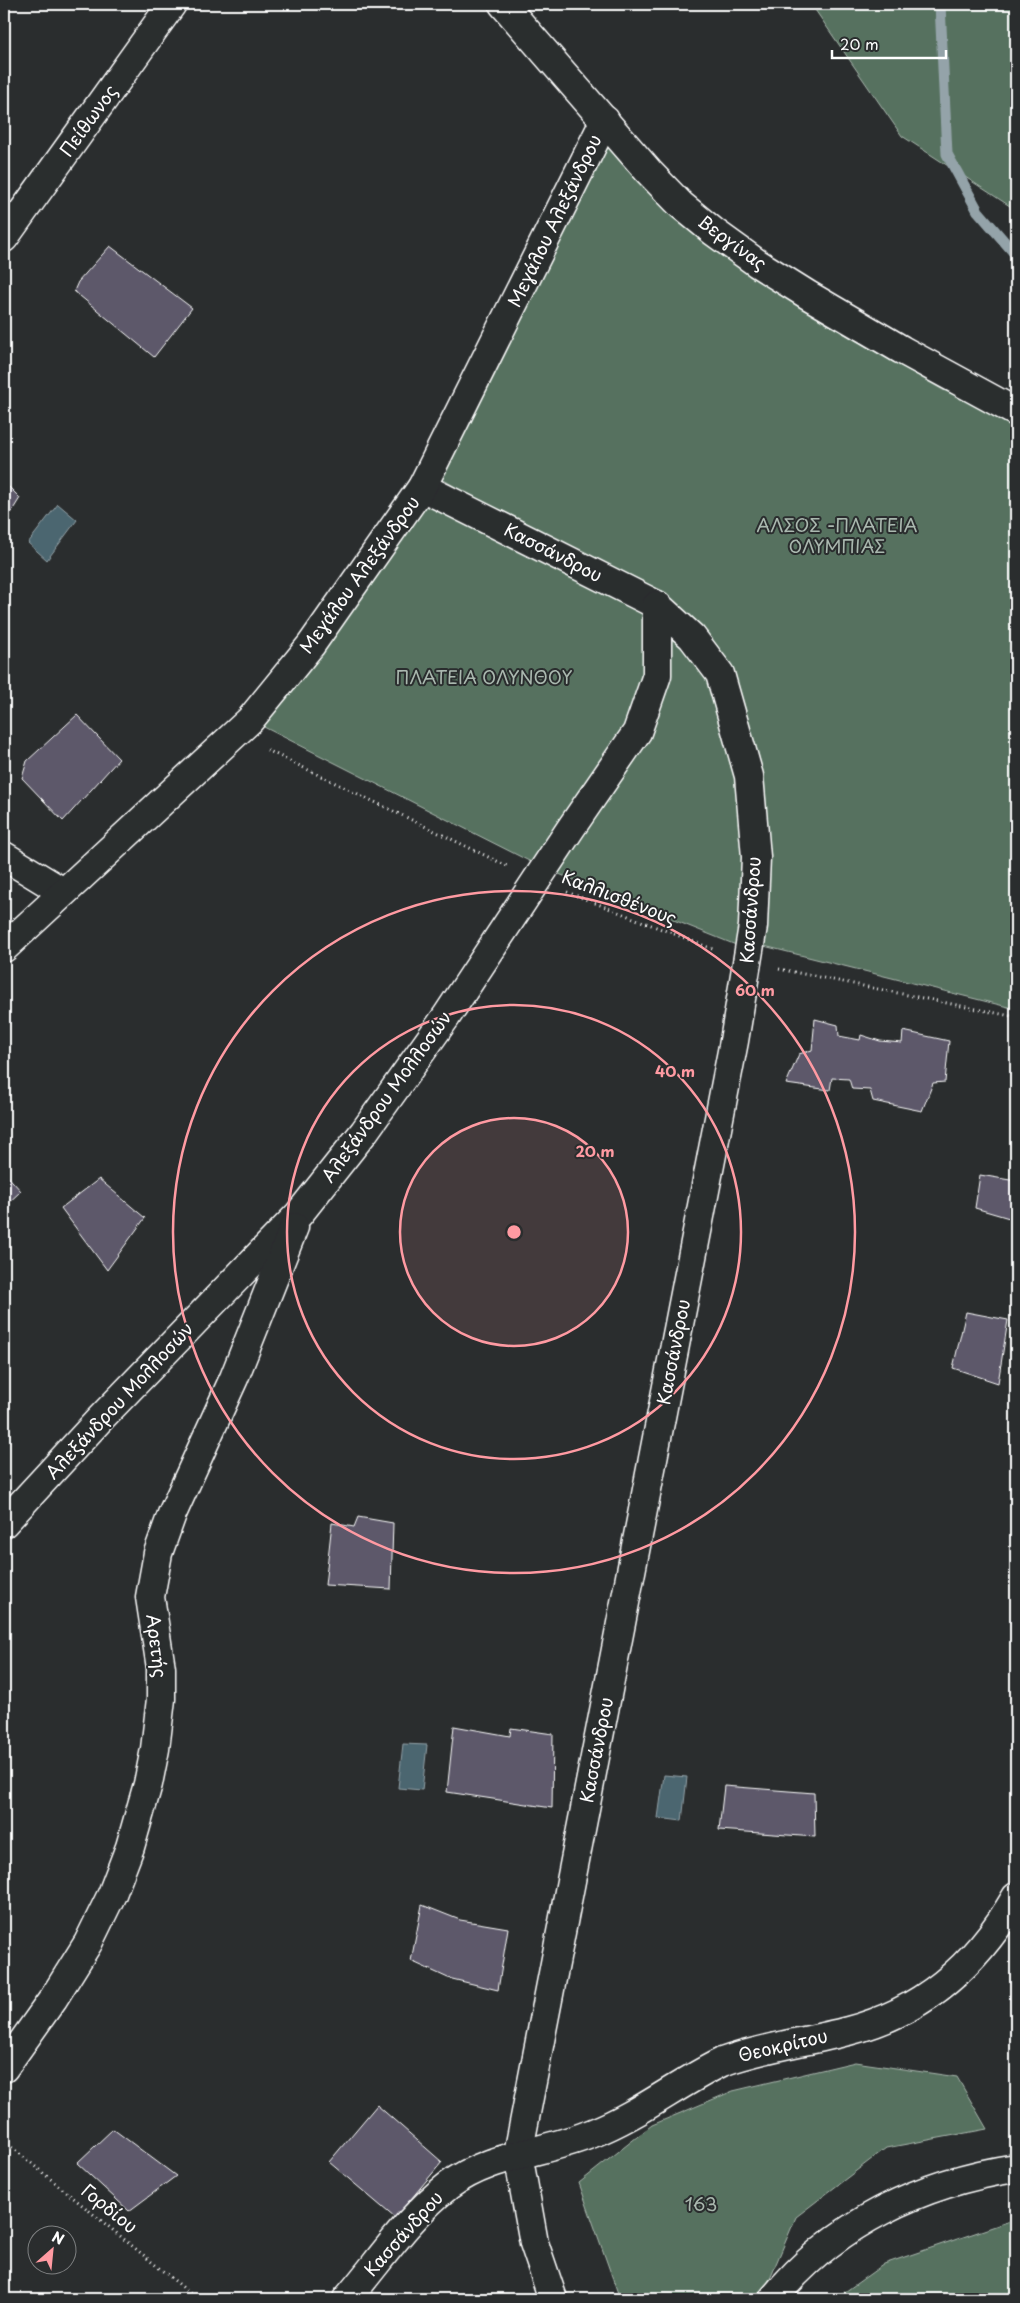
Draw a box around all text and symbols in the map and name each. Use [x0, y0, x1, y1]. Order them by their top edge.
scale bar [832, 28, 946, 60]
text: 20 m [840, 32, 879, 55]
street label: Πείθωνος [52, 79, 123, 162]
street label: Μεγάλου Αλεξάνδρου [500, 129, 607, 311]
street label: Βεργίνας [693, 208, 773, 276]
street label: Μεγάλου Αλεξάνδρου [292, 490, 425, 659]
park label: ΑΛΣΟΣ -ΠΛΑΤΕΙΑ ΟΛΥΜΠΙΑΣ [756, 511, 918, 559]
street label: Κασσάνδρου [500, 515, 607, 588]
park label: ΠΛΑΤΕΙΑ ΟΛΥΝΘΟΥ [396, 663, 573, 690]
street label: Κασσάνδρου [732, 856, 767, 964]
street label: Καλλισθένους [558, 862, 681, 931]
text: 60 m [735, 978, 775, 1001]
street label: Αλεξάνδρου Μολλοσών [314, 1005, 457, 1188]
text: 40 m [655, 1059, 695, 1082]
text: 20 m [576, 1139, 614, 1162]
centre of rings [505, 1223, 523, 1241]
street label: Κασσάνδρου [649, 1297, 696, 1407]
street label: Αλεξάνδρου Μολλοσών [39, 1315, 199, 1485]
street label: Αρετής [140, 1612, 175, 1679]
street label: Κασσάνδρου [572, 1695, 619, 1805]
street label: Θεοκρίτου [735, 2021, 830, 2068]
street label: Γορδίου [76, 2177, 144, 2239]
street label: Κασσάνδρου [357, 2184, 449, 2282]
park label: 163 [685, 2190, 717, 2217]
north arrow [28, 2226, 78, 2276]
text: N [48, 2226, 68, 2250]

